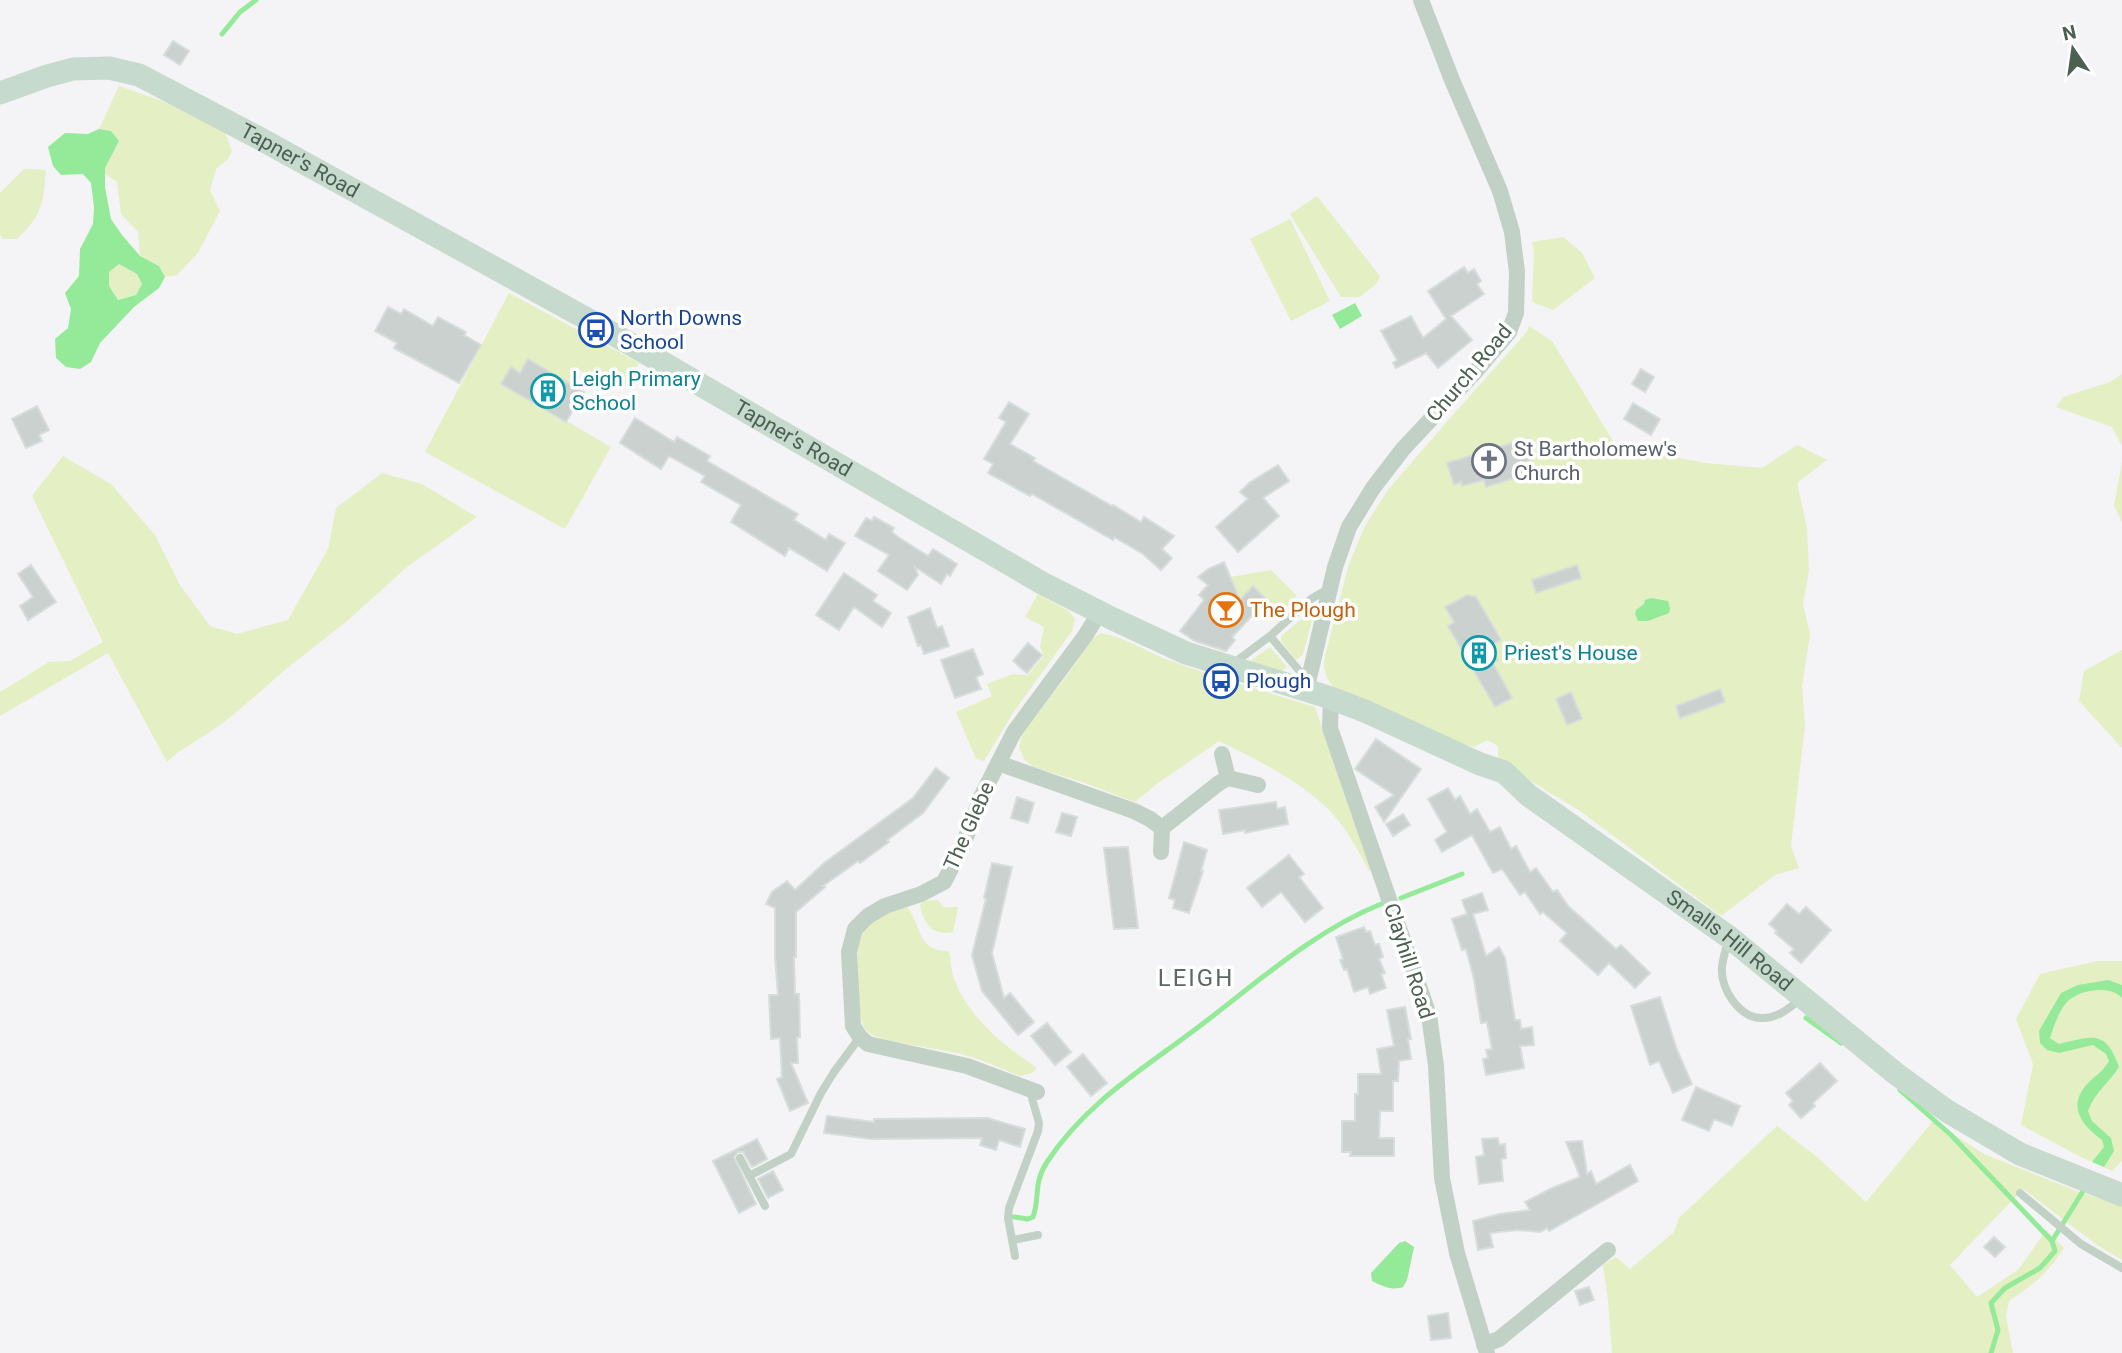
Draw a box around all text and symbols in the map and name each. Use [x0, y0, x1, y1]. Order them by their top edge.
north arrow [2038, 14, 2108, 84]
text: N [2060, 20, 2078, 46]
street label: Tapner's Road [236, 119, 363, 203]
place label: North Downs School [620, 306, 742, 354]
bus stop icon: North Downs School [577, 311, 615, 349]
street label: Church Road [1421, 319, 1517, 427]
place label: Leigh Primary School [572, 367, 701, 415]
building icon: Leigh Primary School [529, 372, 567, 410]
street label: Tapner's Road [730, 395, 856, 482]
place label: St Bartholomew's Church [1514, 437, 1677, 485]
church icon: St Bartholomew's Church [1470, 442, 1508, 480]
bar icon: The Plough [1207, 591, 1245, 629]
place label: The Plough [1250, 598, 1356, 622]
building icon: Priest's House [1460, 634, 1498, 672]
place label: Priest's House [1504, 641, 1638, 665]
bus stop icon: Plough [1202, 662, 1240, 700]
place label: Plough [1246, 669, 1311, 693]
street label: The Glebe [939, 778, 999, 874]
street label: Smalls Hill Road [1662, 885, 1797, 996]
street label: Clayhill Road [1379, 900, 1439, 1022]
district label: LEIGH [1158, 964, 1234, 992]

